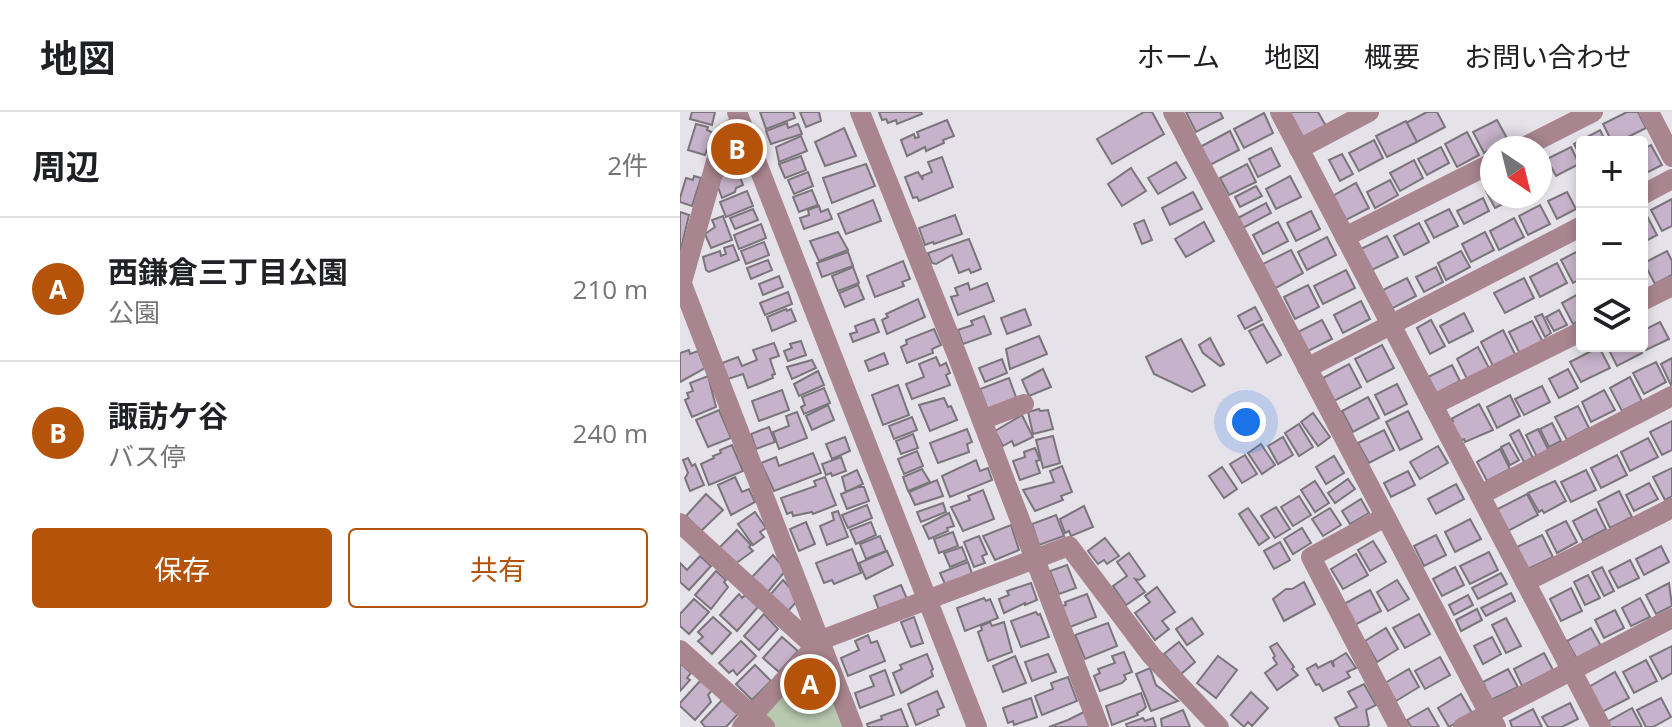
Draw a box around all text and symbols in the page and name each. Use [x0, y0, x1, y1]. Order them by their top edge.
text: 地図 [40, 31, 116, 83]
text: ホーム [1137, 37, 1220, 75]
text: 地図 [1264, 37, 1320, 75]
text: 概要 [1364, 37, 1420, 75]
text: お問い合わせ [1464, 37, 1632, 75]
pin: B [711, 119, 763, 179]
north arrow [1480, 136, 1552, 208]
map controls [1576, 136, 1648, 352]
button: + [1576, 136, 1648, 208]
text: 周辺 [32, 143, 100, 189]
text: 2件 [607, 147, 648, 183]
button: − [1576, 208, 1648, 280]
text: 西鎌倉三丁目公園 [108, 251, 348, 292]
text: A [49, 271, 67, 307]
text: 210 m [573, 271, 648, 307]
button: layers [1576, 280, 1648, 352]
text: 公園 [108, 294, 160, 330]
text: 諏訪ケ谷 [108, 395, 228, 436]
your location [1226, 402, 1266, 442]
text: B [49, 415, 67, 451]
text: 240 m [573, 415, 648, 451]
text: バス停 [108, 438, 186, 474]
button: 保存 [32, 528, 332, 608]
button: 共有 [348, 528, 648, 608]
pin: A [784, 654, 836, 714]

